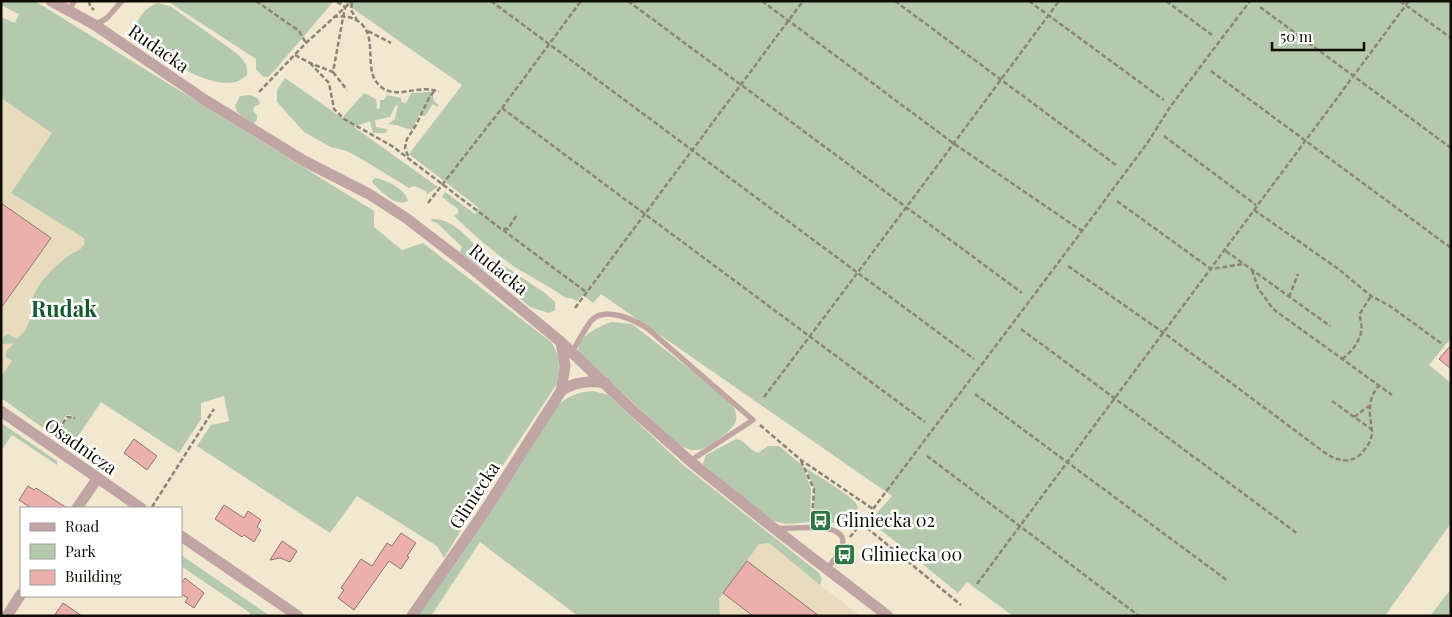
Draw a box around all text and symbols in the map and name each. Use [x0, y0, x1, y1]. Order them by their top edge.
street label: Rudacka [124, 18, 194, 78]
scale bar [1272, 20, 1364, 52]
text: 50 m [1280, 26, 1313, 46]
street label: Rudacka [465, 238, 533, 300]
district label: Rudak [31, 293, 97, 323]
street label: Osadnicza [40, 412, 122, 480]
street label: Gliniecka [443, 457, 505, 533]
legend [20, 507, 182, 597]
bus stop icon: Gliniecka 02 [808, 508, 832, 532]
place label: Gliniecka 02 [836, 508, 935, 532]
text: Road [65, 516, 99, 536]
text: Park [65, 541, 97, 561]
bus stop icon: Gliniecka 00 [833, 542, 857, 566]
place label: Gliniecka 00 [861, 542, 962, 566]
text: Building [65, 566, 122, 586]

